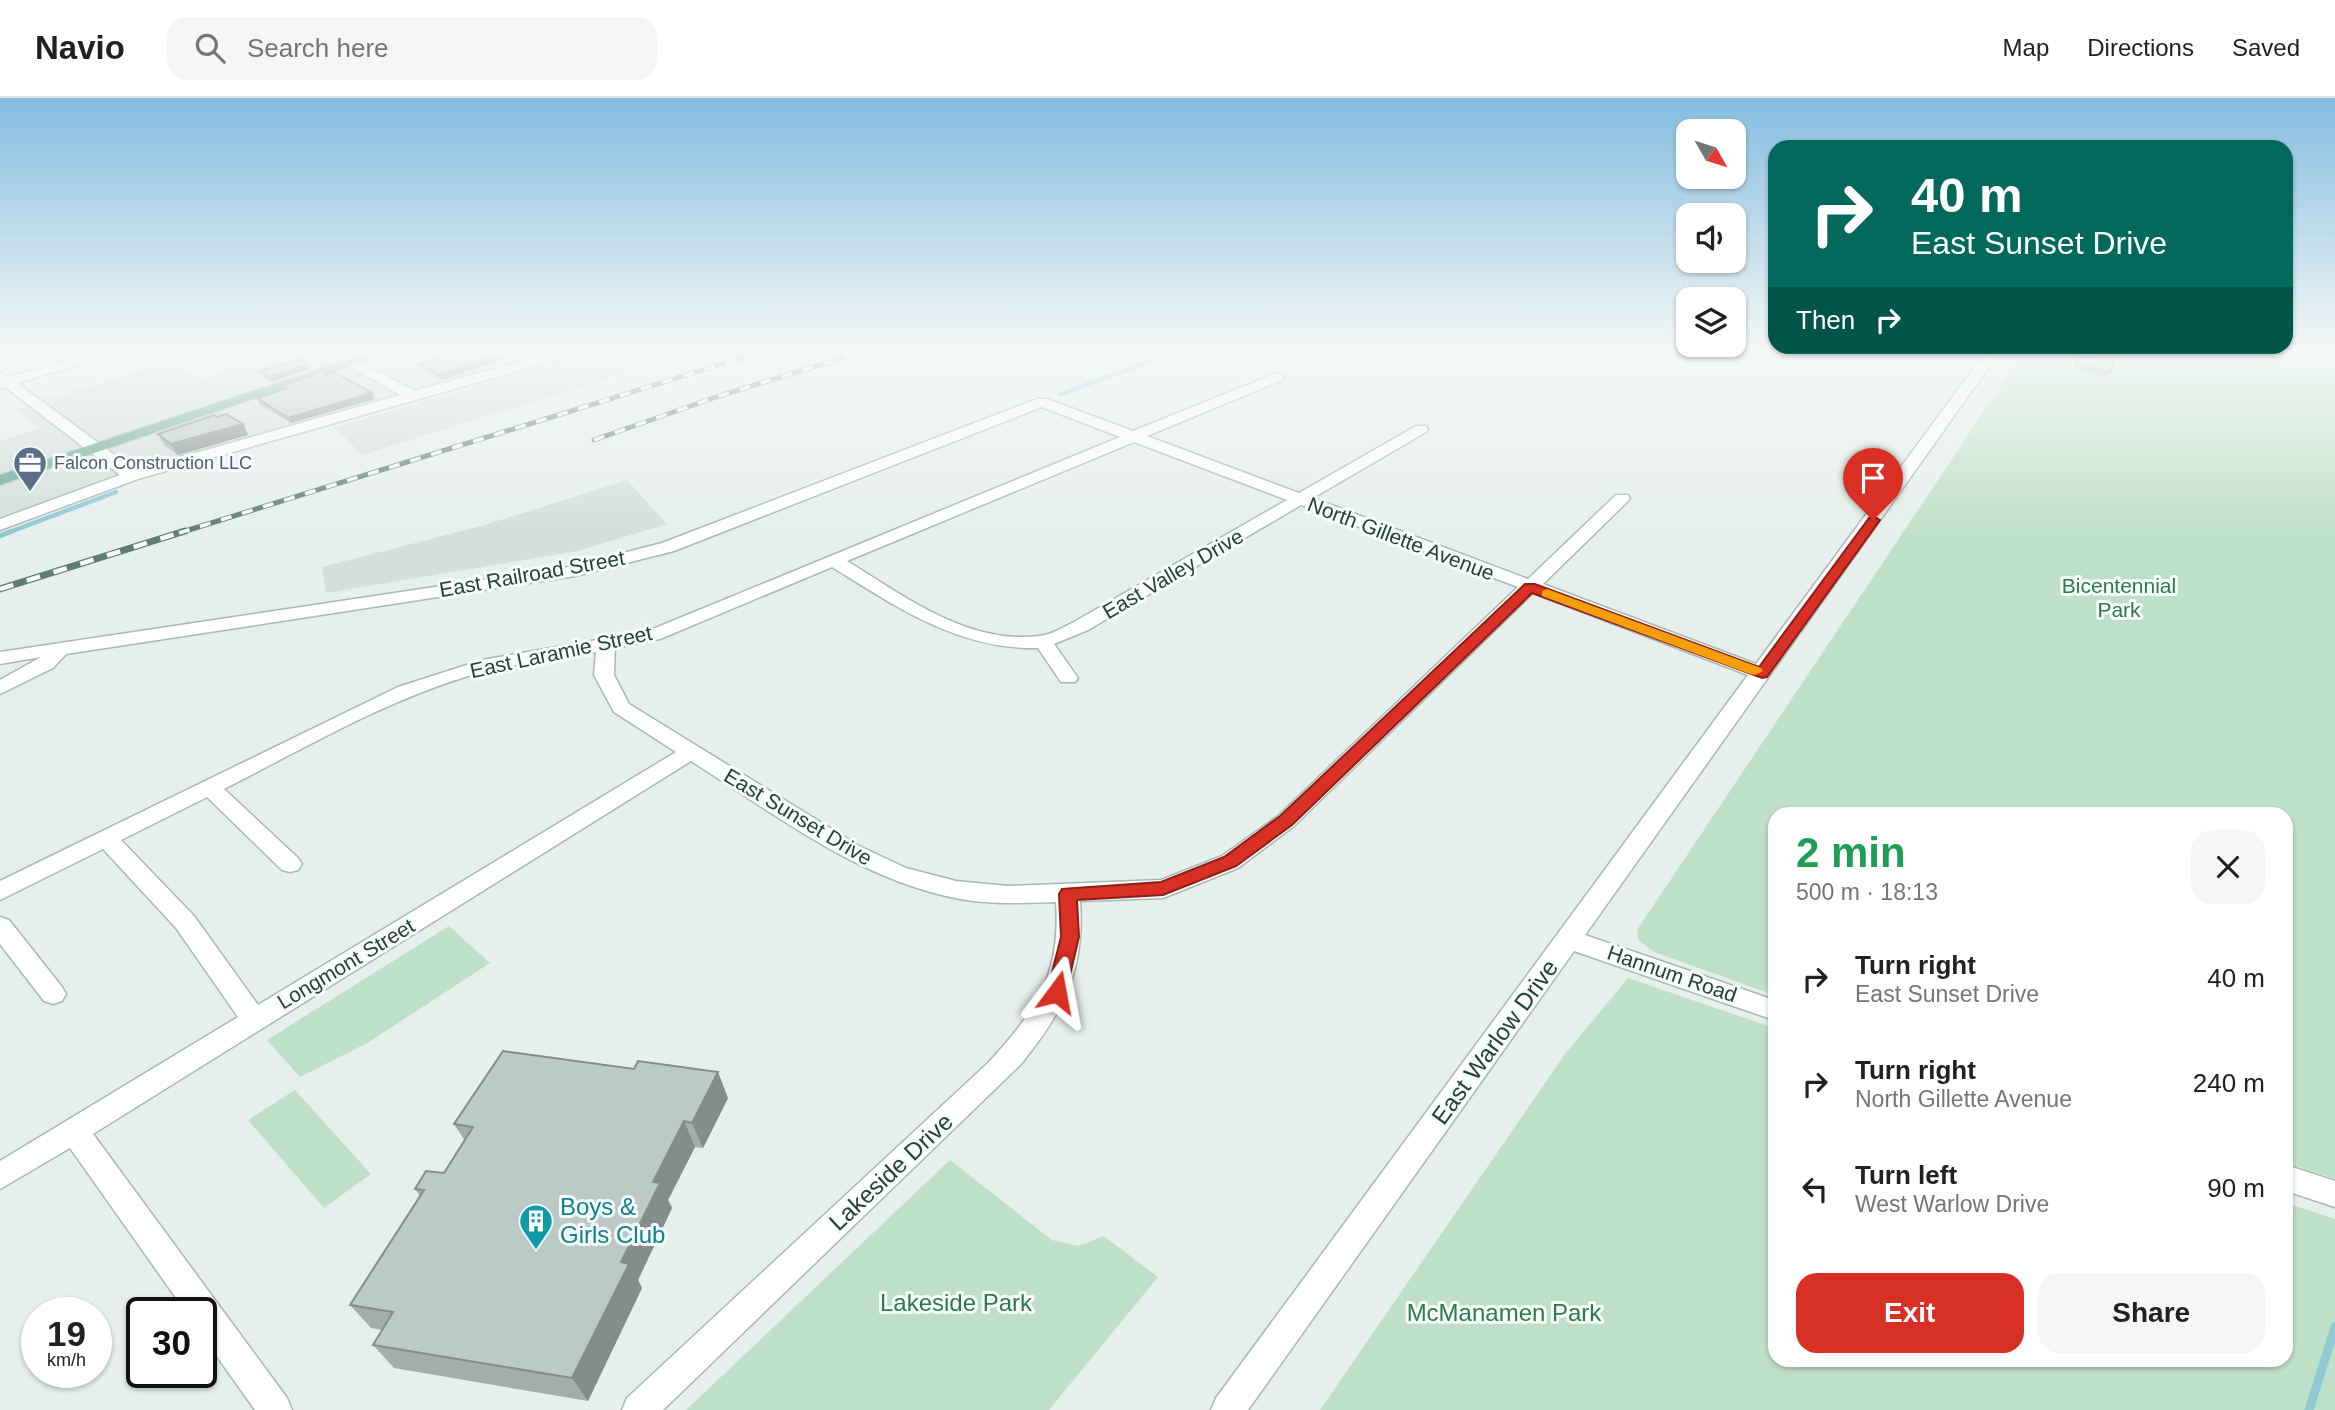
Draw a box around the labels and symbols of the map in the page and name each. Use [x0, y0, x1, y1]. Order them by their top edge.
north arrow [1676, 119, 1746, 189]
office icon: Falcon Construction LLC [11, 444, 49, 493]
pin [1843, 448, 1903, 520]
place label: Falcon Construction LLC [54, 453, 252, 473]
street label: North Gillette Avenue [1305, 492, 1498, 585]
street label: East Valley Drive [1098, 524, 1247, 623]
street label: East Railroad Street [437, 546, 627, 601]
park label: Bicentennial Park [2062, 574, 2176, 621]
street label: East Laramie Street [468, 621, 654, 682]
street label: East Sunset Drive [720, 763, 876, 870]
street label: Longmont Street [273, 914, 418, 1013]
street label: Hannum Road [1604, 941, 1740, 1006]
street label: East Warlow Drive [1426, 954, 1563, 1129]
position arrow [1020, 955, 1094, 1029]
street label: Lakeside Drive [823, 1108, 958, 1236]
place label: Boys & Girls Club [560, 1193, 665, 1248]
building icon: Boys & Girls Club [517, 1202, 555, 1251]
park label: Lakeside Park [880, 1289, 1033, 1316]
speed limit sign: 30 [126, 1297, 217, 1388]
park label: McManamen Park [1407, 1299, 1602, 1326]

